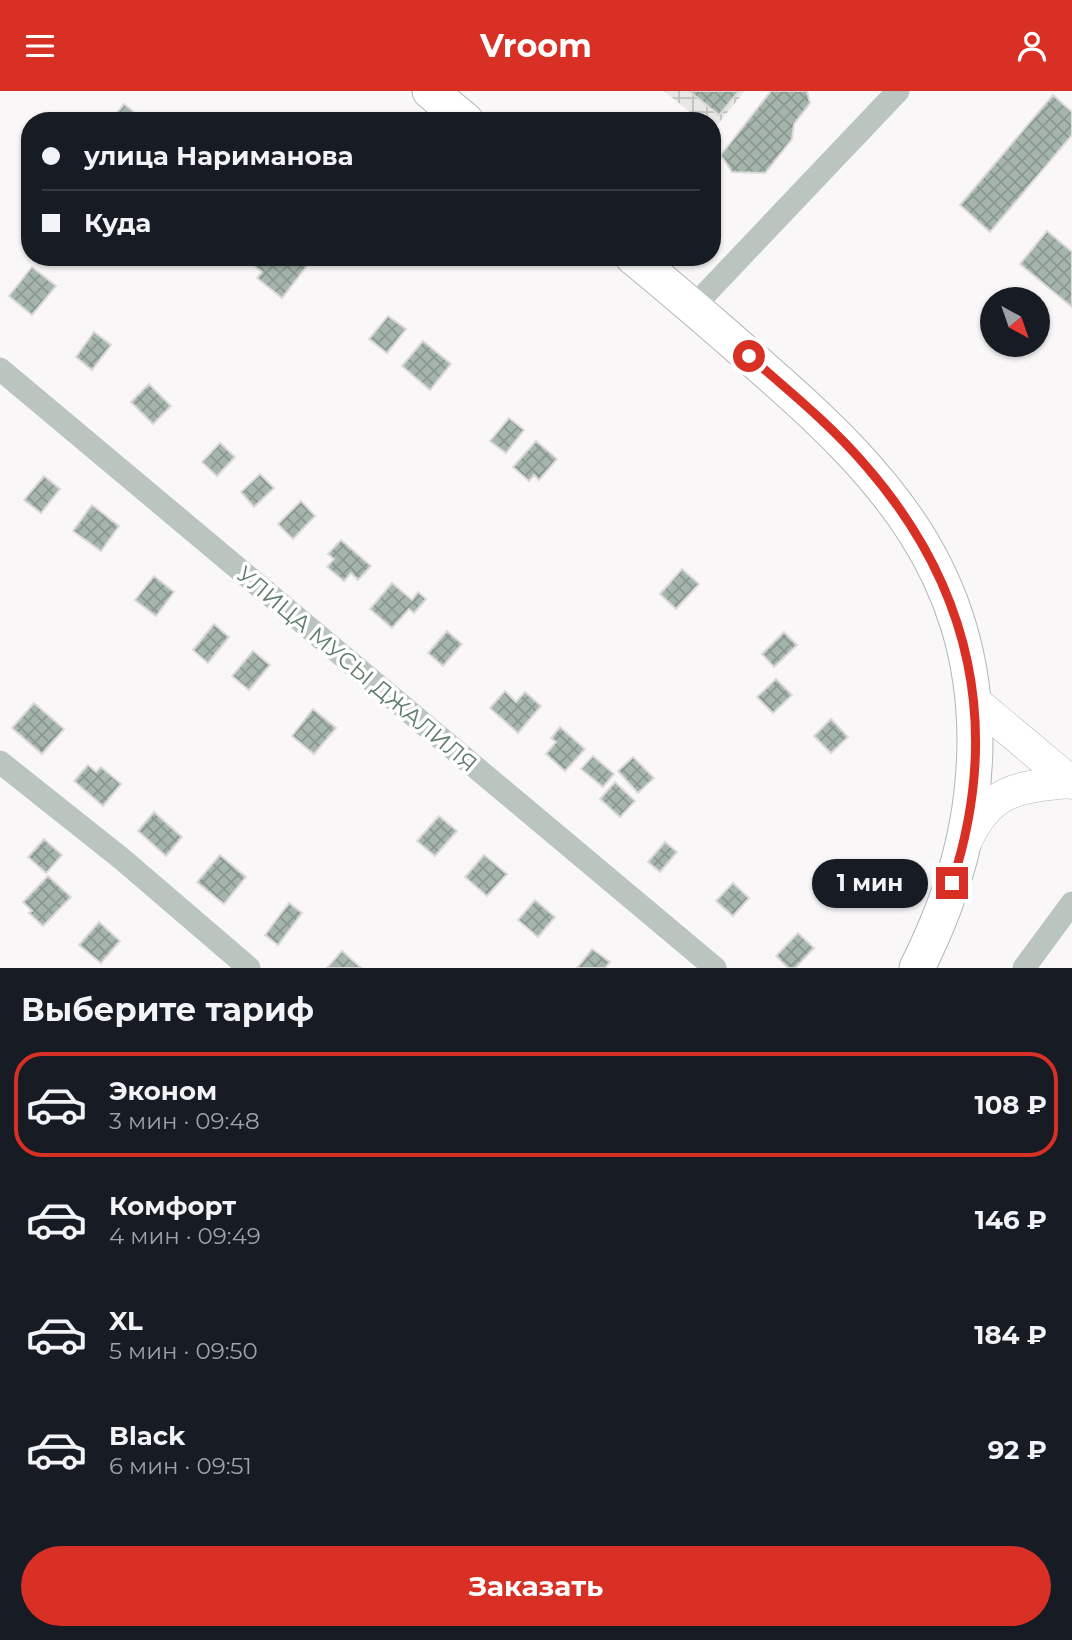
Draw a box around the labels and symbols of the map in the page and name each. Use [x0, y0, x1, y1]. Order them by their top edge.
north arrow [980, 287, 1050, 357]
route start [733, 340, 765, 372]
street label: УЛИЦА МУСЫ ДЖАЛИЛЯ [231, 560, 483, 778]
callout: 1 мин [812, 859, 928, 907]
route end [936, 867, 968, 899]

